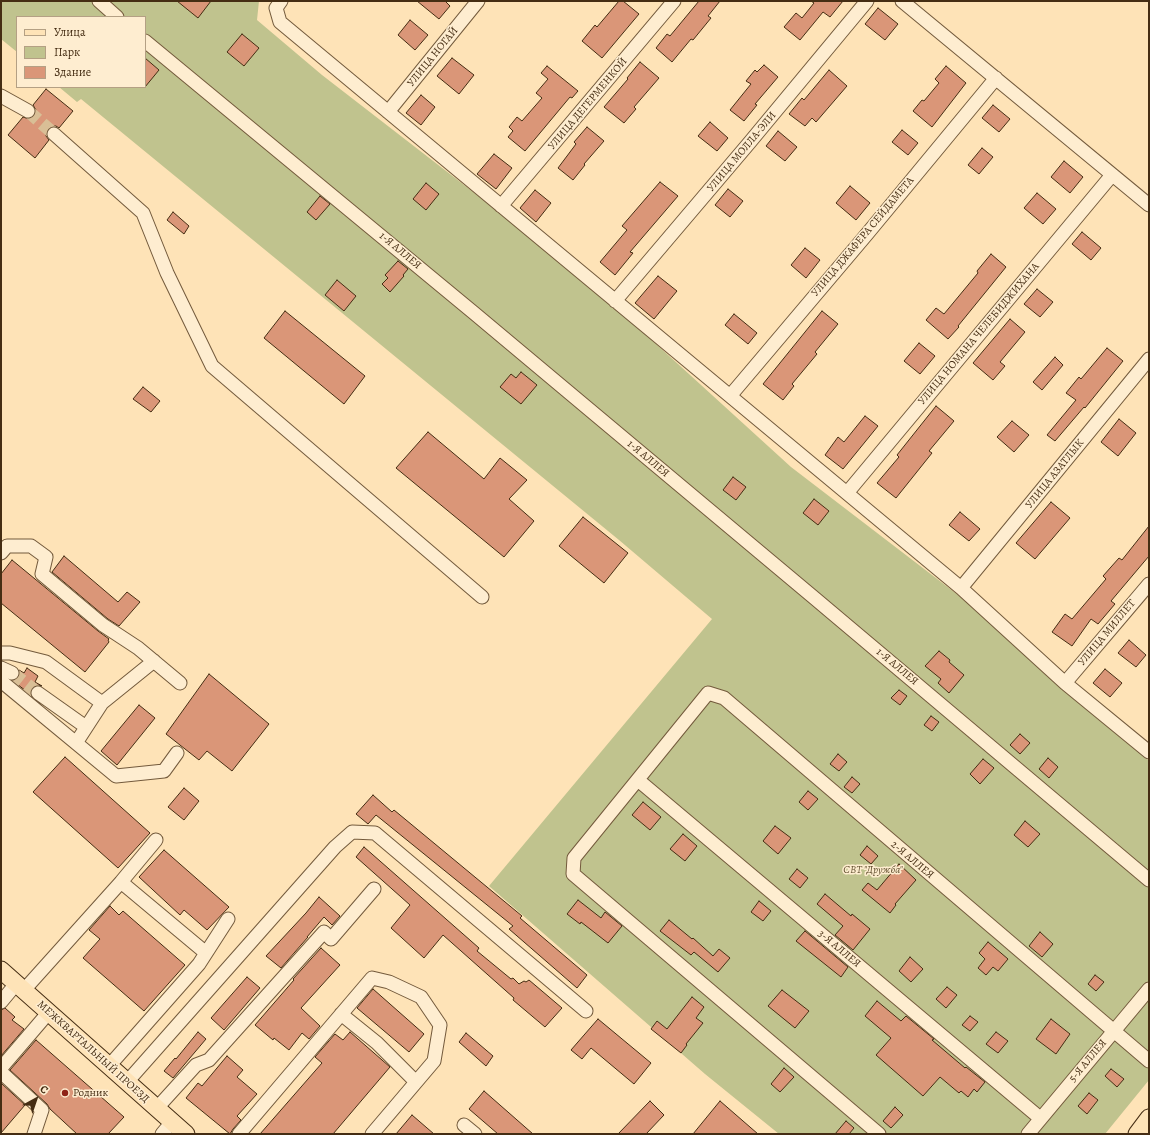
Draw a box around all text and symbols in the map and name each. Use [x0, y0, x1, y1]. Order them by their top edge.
legend [16, 16, 146, 88]
text: Улица [54, 24, 85, 40]
street label: УЛИЦА НОГАЙ [405, 24, 461, 90]
text: Парк [54, 44, 80, 60]
street label: УЛИЦА ДЕГЕРМЕНКОЙ [546, 55, 630, 153]
text: Здание [54, 64, 91, 80]
street label: УЛИЦА МОЛЛА-ЭЛИ [705, 109, 779, 195]
street label: УЛИЦА ДЖАФЕРА СЕЙДАМЕТА [809, 174, 917, 300]
street label: 1-Я АЛЛЕЯ [376, 230, 424, 272]
street label: УЛИЦА НОМАНА ЧЕЛЕБИДЖИХАНА [916, 260, 1042, 408]
street label: УЛИЦА АЗАТЛЫК [1023, 437, 1087, 511]
street label: 1-Я АЛЛЕЯ [624, 438, 672, 480]
street label: УЛИЦА МИЛЛЕТ [1076, 597, 1138, 669]
street label: 1-Я АЛЛЕЯ [873, 646, 921, 688]
street label: 2-Я АЛЛЕЯ [888, 838, 936, 882]
park label: СВТ "Дружба" [843, 863, 903, 877]
street label: 3-Я АЛЛЕЯ [815, 927, 863, 971]
street label: МЕЖКВАРТАЛЬНЫЙ ПРОЕЗД [34, 998, 152, 1106]
street label: 5-Я АЛЛЕЯ [1066, 1037, 1110, 1085]
north arrow [16, 1079, 56, 1119]
text: С [37, 1081, 51, 1097]
place label: Родник [73, 1086, 108, 1100]
marker: Родник [60, 1088, 70, 1098]

